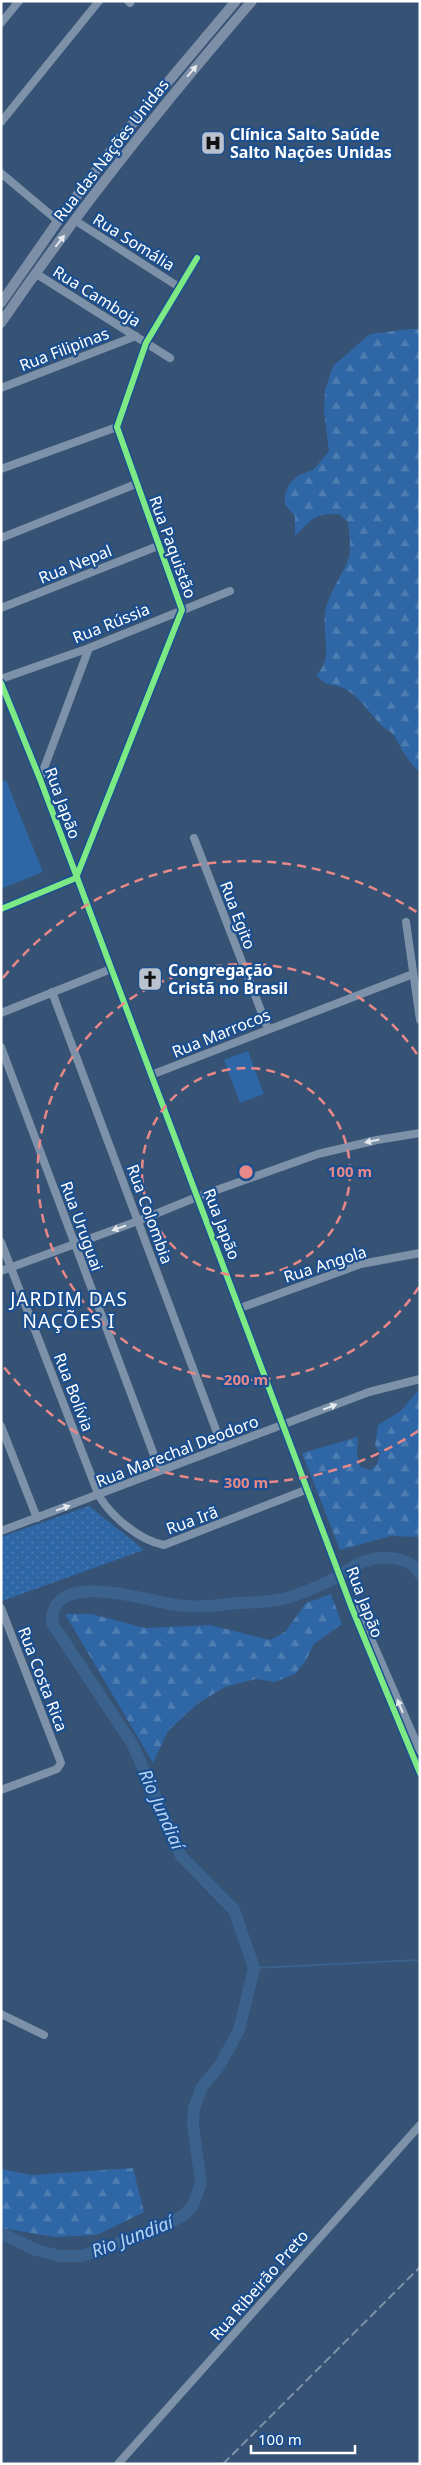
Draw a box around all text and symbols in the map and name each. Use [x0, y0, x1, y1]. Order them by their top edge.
one-way arrow [186, 65, 197, 77]
street label: Rua das Nações Unidas [48, 74, 174, 226]
place label: Clínica Salto Saúde Salto Nações Unidas [230, 123, 392, 163]
hospital icon: Clínica Salto Saúde Salto Nações Unidas [200, 130, 226, 156]
street label: Rua Somália [89, 208, 179, 276]
one-way arrow [55, 234, 65, 248]
street label: Rua Camboja [49, 260, 145, 332]
street label: Rua Filipinas [16, 322, 112, 376]
street label: Rua Paquistão [144, 493, 202, 601]
street label: Rua Nepal [35, 539, 115, 589]
street label: Rua Rússia [69, 598, 153, 648]
street label: Rua Japão [40, 764, 86, 842]
street label: Rua Egito [215, 878, 261, 952]
place label: Congregação Cristã no Brasil [168, 959, 288, 999]
church icon: Congregação Cristã no Brasil [137, 966, 163, 992]
street label: Rua Marrocos [169, 1003, 273, 1063]
one-way arrow [364, 1137, 379, 1145]
street label: Rua Colombia [122, 1161, 178, 1267]
text: 100 m [328, 1161, 372, 1181]
centre of rings [237, 1163, 255, 1181]
street label: Rua Uruguai [56, 1178, 108, 1274]
street label: Rua Japão [198, 1185, 246, 1263]
one-way arrow [112, 1225, 127, 1232]
street label: Rua Angola [281, 1240, 369, 1288]
district label: JARDIM DAS NAÇÕES I [8, 1286, 128, 1334]
street label: Rua Bolívia [49, 1350, 99, 1434]
text: 200 m [224, 1369, 268, 1389]
one-way arrow [323, 1403, 338, 1411]
street label: Rua Marechal Deodoro [93, 1410, 261, 1492]
text: 300 m [224, 1472, 268, 1492]
street label: Rua Irã [163, 1500, 221, 1540]
one-way arrow [56, 1504, 71, 1511]
street label: Rua Japão [341, 1563, 389, 1641]
street label: Rua Costa Rica [13, 1624, 73, 1734]
one-way arrow [396, 1699, 404, 1713]
water label: Rio Jundiaí [134, 1765, 191, 1855]
water label: Rio Jundiaí [88, 2209, 178, 2263]
street label: Rua Ribeirão Preto [205, 2225, 313, 2345]
scale bar [251, 2422, 355, 2454]
text: 100 m [258, 2429, 302, 2449]

